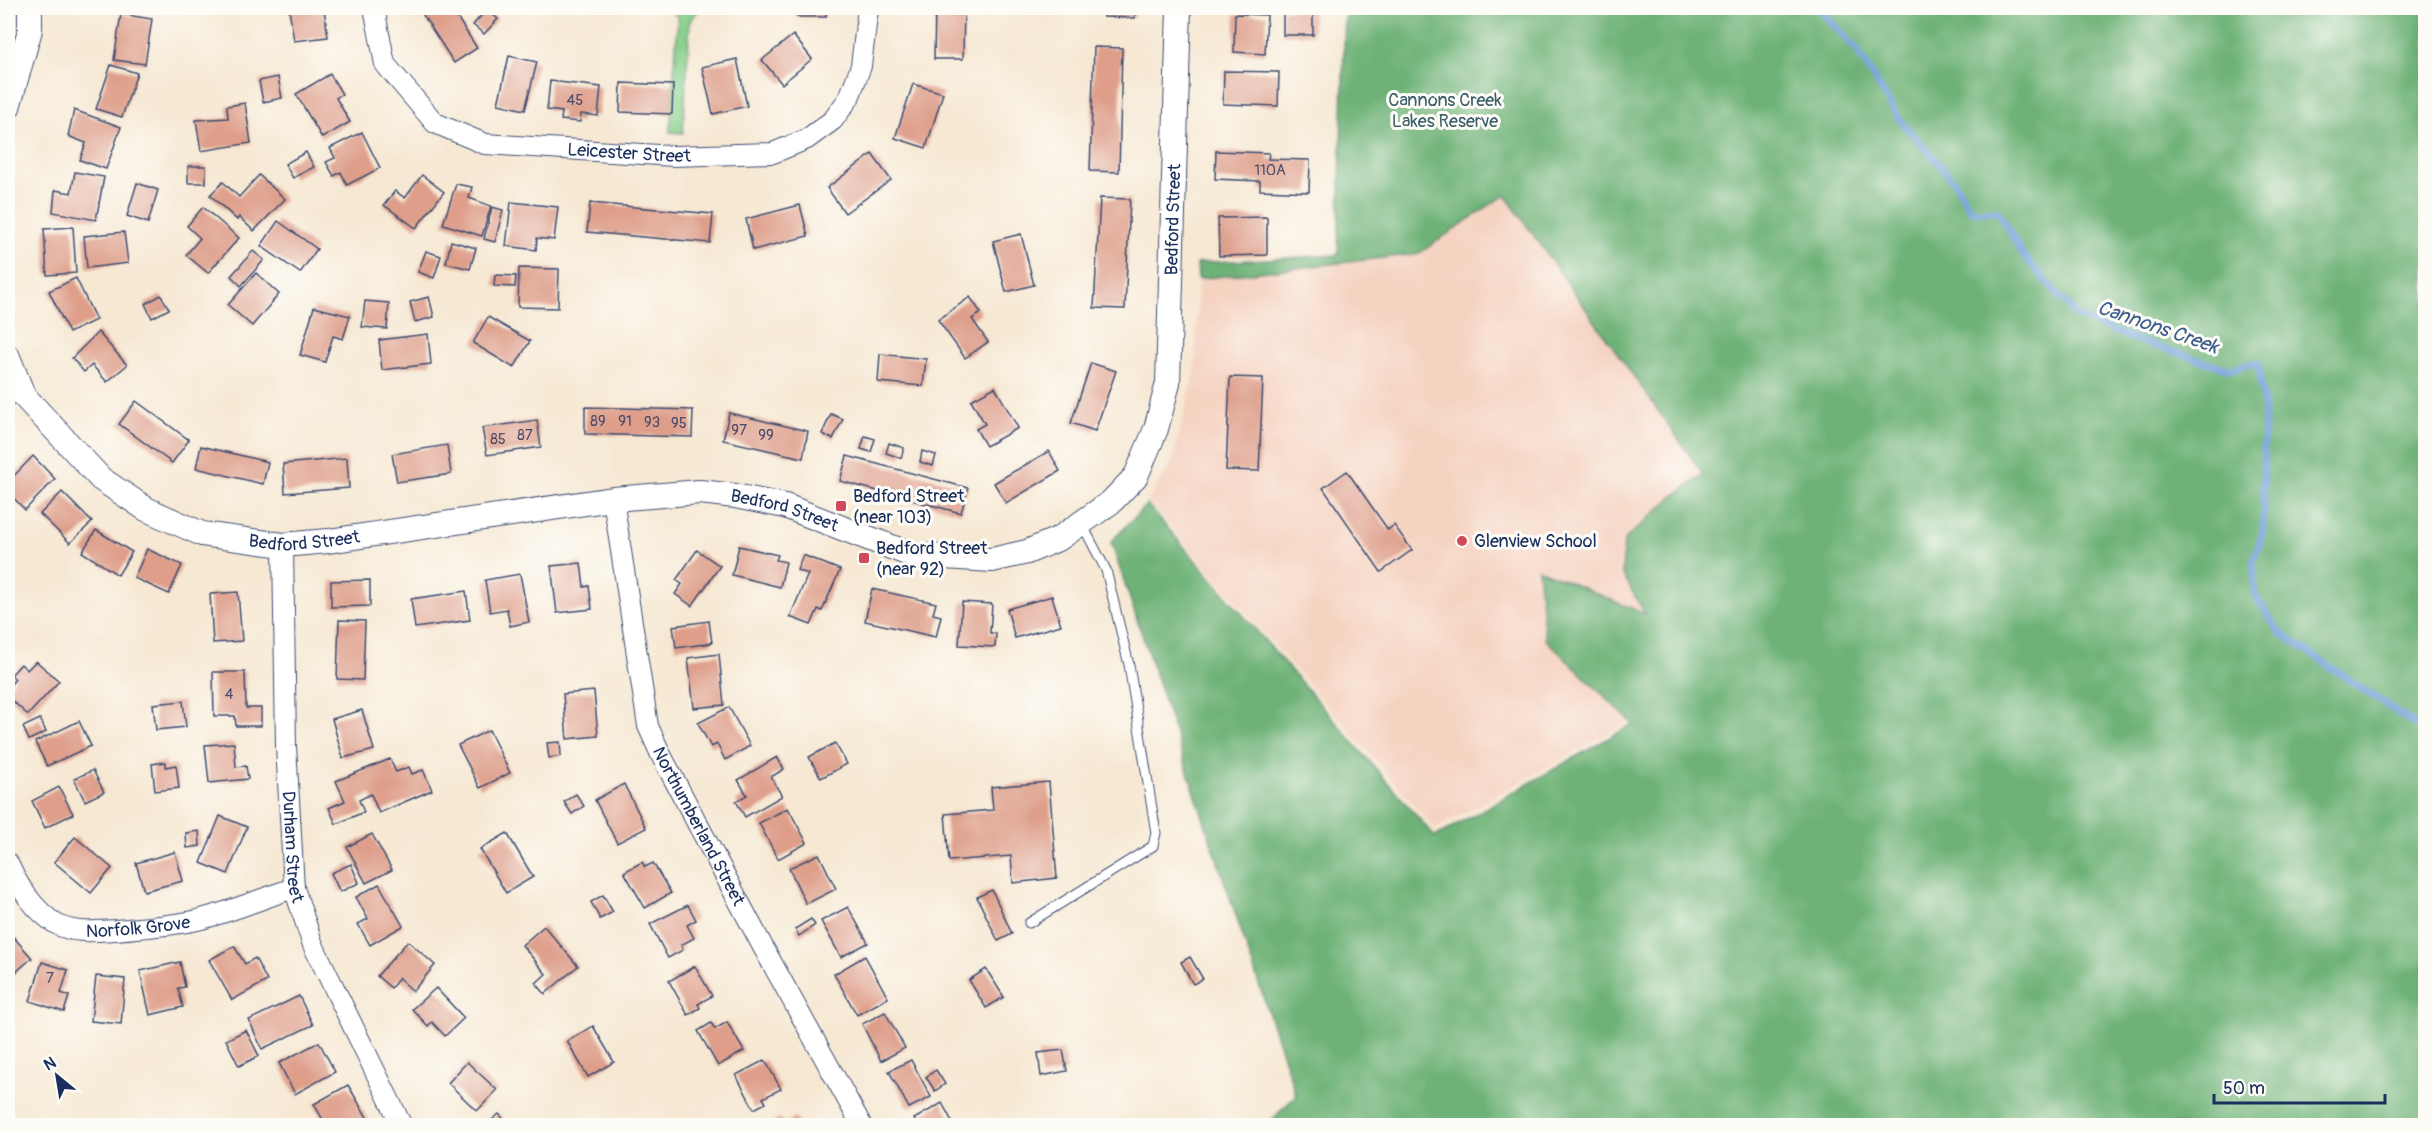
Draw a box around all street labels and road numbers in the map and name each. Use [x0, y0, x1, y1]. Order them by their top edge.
street label: Leicester Street [567, 138, 692, 168]
street label: Bedford Street [1160, 163, 1186, 276]
street label: Bedford Street [729, 484, 842, 537]
street label: Bedford Street [247, 525, 362, 557]
street label: Northumberland Street [647, 743, 751, 910]
street label: Durham Street [277, 790, 310, 906]
street label: Norfolk Grove [86, 910, 192, 943]

